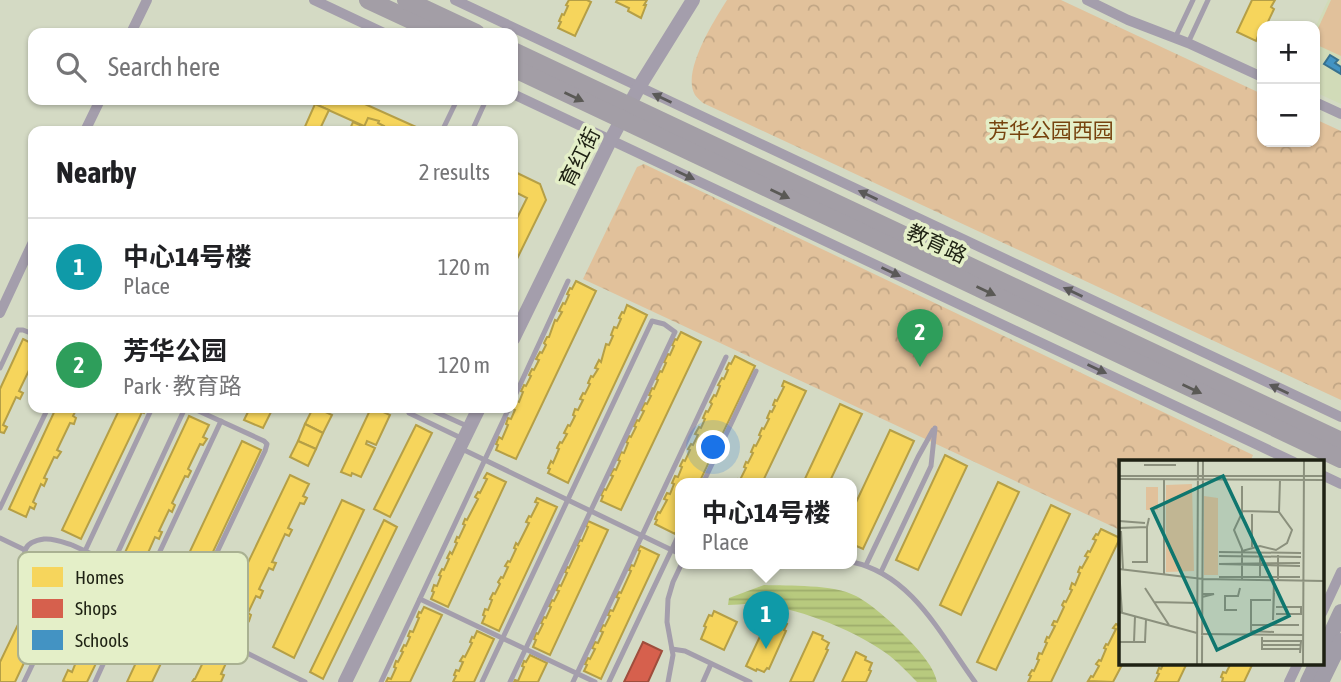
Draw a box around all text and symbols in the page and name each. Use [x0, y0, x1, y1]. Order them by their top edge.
map controls [1257, 21, 1320, 147]
button: + [1257, 21, 1320, 84]
search box [28, 28, 518, 105]
icon: search [52, 48, 90, 86]
text: Search here [108, 52, 220, 82]
button: − [1257, 84, 1320, 147]
one-way arrow [564, 92, 585, 103]
one-way arrow [652, 92, 672, 103]
park label: 芳华公园西园 [988, 118, 1114, 142]
street label: 育红街 [554, 123, 604, 191]
text: Nearby [56, 155, 136, 189]
text: 2 results [419, 159, 490, 185]
one-way arrow [675, 169, 695, 181]
one-way arrow [770, 189, 790, 200]
one-way arrow [857, 189, 878, 200]
street label: 教育路 [903, 219, 971, 267]
text: 中心14号楼 [123, 242, 251, 272]
text: 1 [74, 254, 84, 280]
text: 120 m [438, 254, 490, 280]
one-way arrow [881, 266, 901, 278]
text: Place [123, 273, 170, 299]
one-way arrow [976, 286, 996, 297]
one-way arrow [1063, 286, 1083, 298]
pin: 2 [897, 309, 943, 367]
text: 芳华公园 [123, 336, 227, 366]
text: 2 [74, 352, 84, 378]
text: 120 m [438, 352, 490, 378]
one-way arrow [1087, 363, 1107, 375]
text: Park · 教育路 [123, 373, 242, 399]
one-way arrow [1182, 383, 1202, 394]
one-way arrow [1269, 383, 1289, 394]
your location [696, 430, 730, 464]
inset map [1119, 460, 1324, 664]
popup [675, 478, 857, 569]
text: 中心14号楼 [702, 498, 830, 528]
text: Place [702, 529, 749, 555]
legend [18, 552, 248, 664]
text: Homes [75, 566, 124, 588]
pin: 1 [743, 591, 789, 649]
text: Shops [75, 597, 117, 619]
text: Schools [75, 629, 129, 651]

